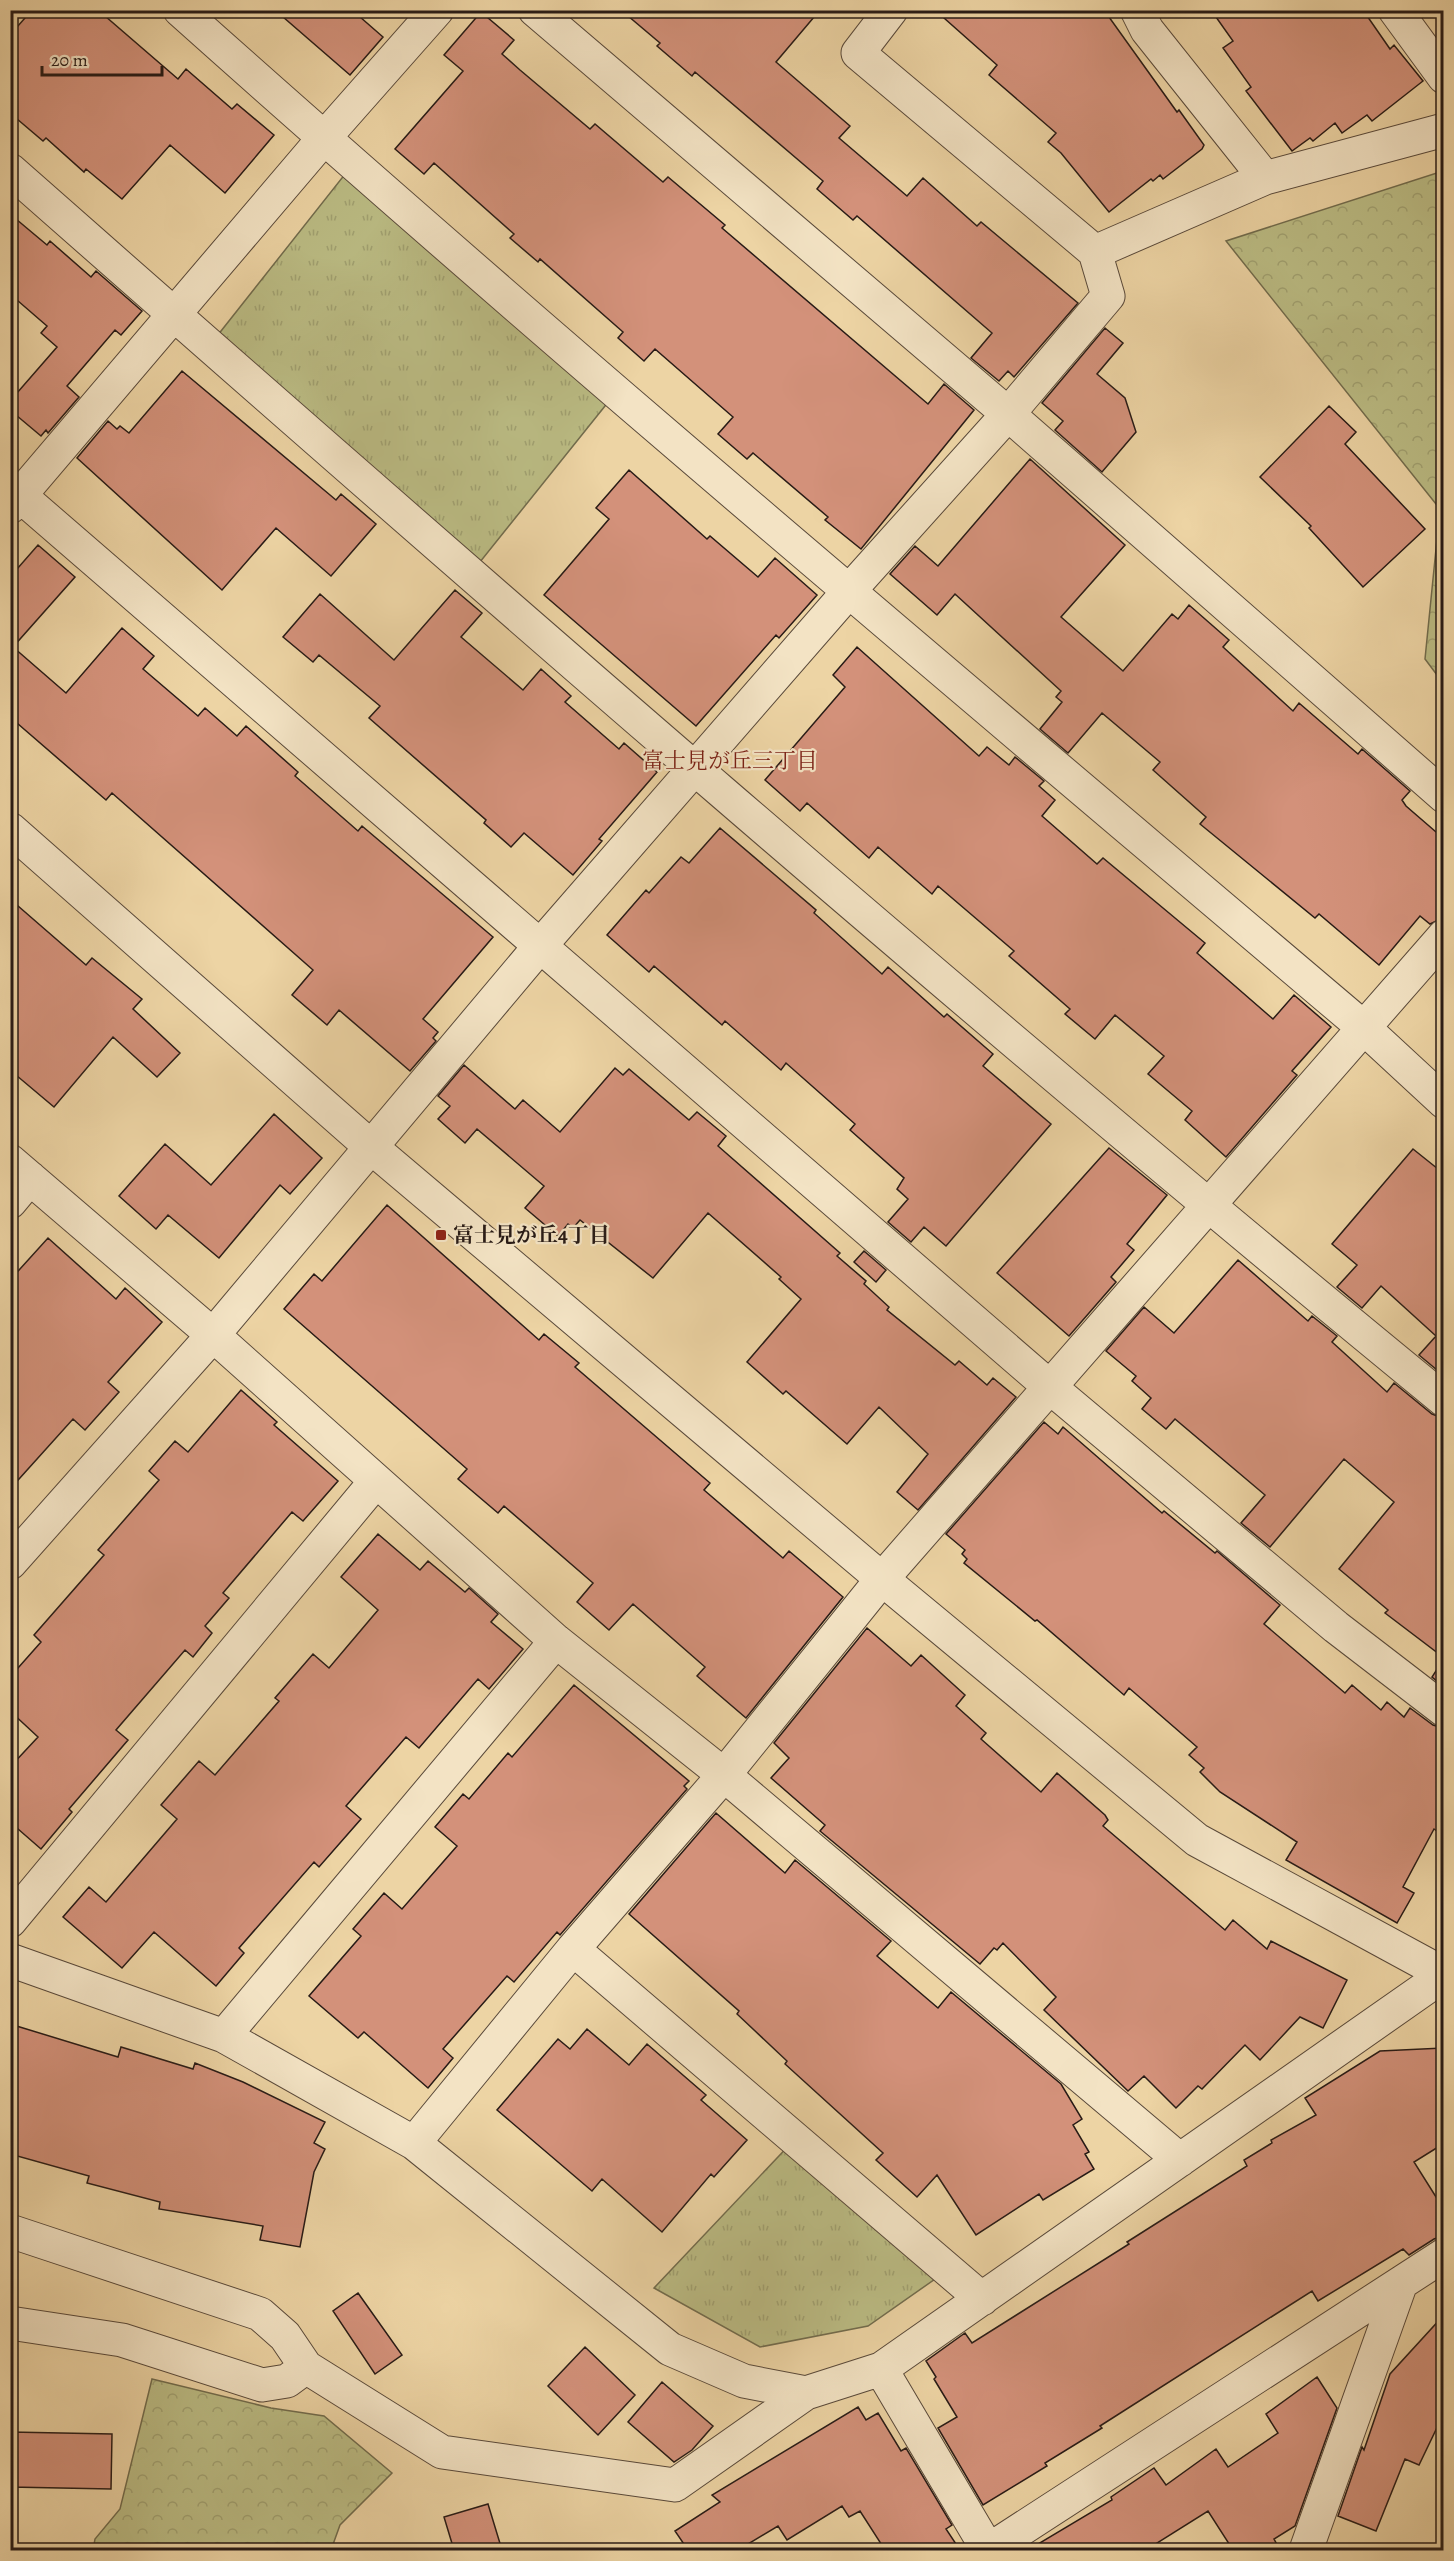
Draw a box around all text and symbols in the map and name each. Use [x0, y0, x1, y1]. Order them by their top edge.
scale bar [42, 39, 162, 77]
text: 20 m [51, 48, 88, 72]
district label: 富士見が丘三丁目 [642, 746, 818, 776]
place label: 富士見が丘4丁目 [453, 1221, 610, 1249]
marker: 富士見が丘4丁目 [434, 1228, 448, 1242]

